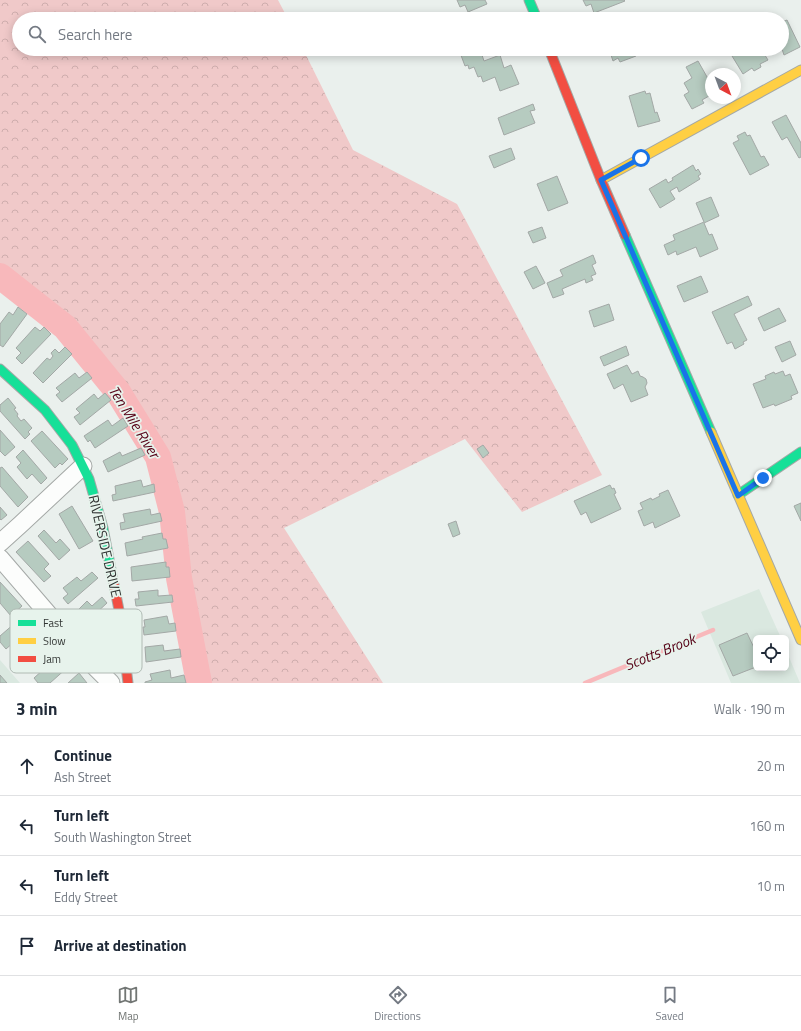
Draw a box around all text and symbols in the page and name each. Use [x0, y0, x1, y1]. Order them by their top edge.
search box [12, 12, 789, 56]
icon: search [26, 23, 48, 45]
text: Search here [58, 23, 132, 46]
north arrow [705, 68, 741, 104]
route start [632, 149, 650, 167]
water label: Ten Mile River [103, 381, 167, 464]
route end [754, 469, 772, 487]
street label: RIVERSIDE DRIVE [84, 493, 128, 599]
legend [10, 609, 142, 673]
text: Fast [43, 615, 63, 631]
water label: Scotts Brook [621, 626, 701, 676]
text: Slow [43, 633, 66, 649]
map controls [753, 635, 789, 671]
button: locate [753, 635, 789, 671]
text: Jam [43, 651, 61, 667]
text: 3 min [16, 696, 57, 722]
text: Walk · 190 m [714, 699, 785, 719]
text: Continue [54, 744, 112, 767]
icon: ahead [16, 755, 38, 777]
text: 20 m [757, 756, 785, 776]
text: Ash Street [54, 767, 111, 787]
text: Turn left [54, 804, 109, 827]
icon: left [16, 815, 38, 837]
text: 160 m [749, 816, 785, 836]
text: South Washington Street [54, 827, 191, 847]
text: Turn left [54, 864, 109, 887]
icon: left [16, 875, 38, 897]
text: 10 m [757, 876, 785, 896]
text: Eddy Street [54, 887, 117, 907]
text: Arrive at destination [54, 934, 187, 957]
icon: arrive [16, 935, 38, 957]
tab: Map [117, 984, 139, 1024]
tab: Directions [374, 984, 421, 1024]
tab: Saved [656, 984, 684, 1024]

